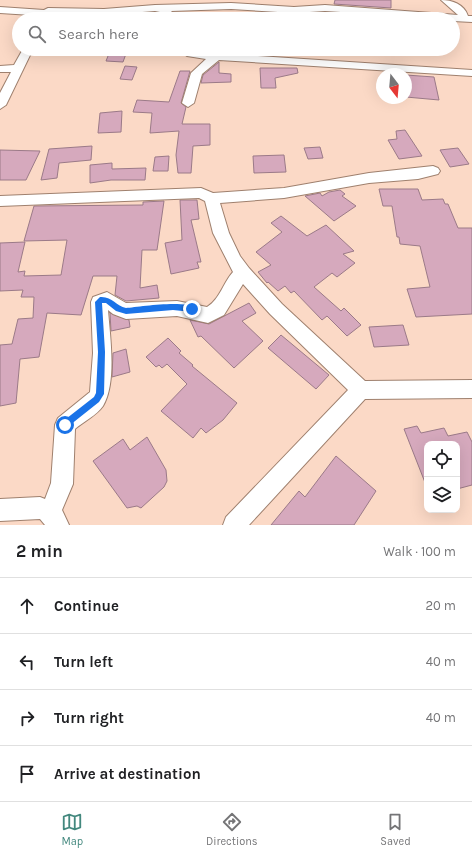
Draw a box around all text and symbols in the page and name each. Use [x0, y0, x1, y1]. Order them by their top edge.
search box [12, 12, 460, 56]
icon: search [26, 23, 48, 45]
text: Search here [58, 25, 139, 43]
north arrow [376, 68, 412, 104]
route end [183, 300, 201, 318]
route start [56, 416, 74, 434]
map controls [424, 441, 460, 513]
button: locate [424, 441, 460, 477]
button: layers [424, 477, 460, 513]
text: 2 min [16, 541, 63, 561]
text: Walk · 100 m [383, 544, 456, 559]
icon: ahead [16, 595, 38, 617]
text: Continue [54, 597, 119, 615]
text: 20 m [426, 598, 456, 613]
icon: left [16, 651, 38, 673]
text: Turn left [54, 653, 113, 671]
text: 40 m [426, 654, 456, 669]
icon: right [16, 707, 38, 729]
text: Turn right [54, 709, 124, 727]
text: 40 m [426, 710, 456, 725]
icon: arrive [16, 763, 38, 785]
text: Arrive at destination [54, 765, 201, 783]
tab: Map [61, 811, 83, 848]
tab: Directions [206, 811, 258, 848]
tab: Saved [380, 811, 411, 848]

